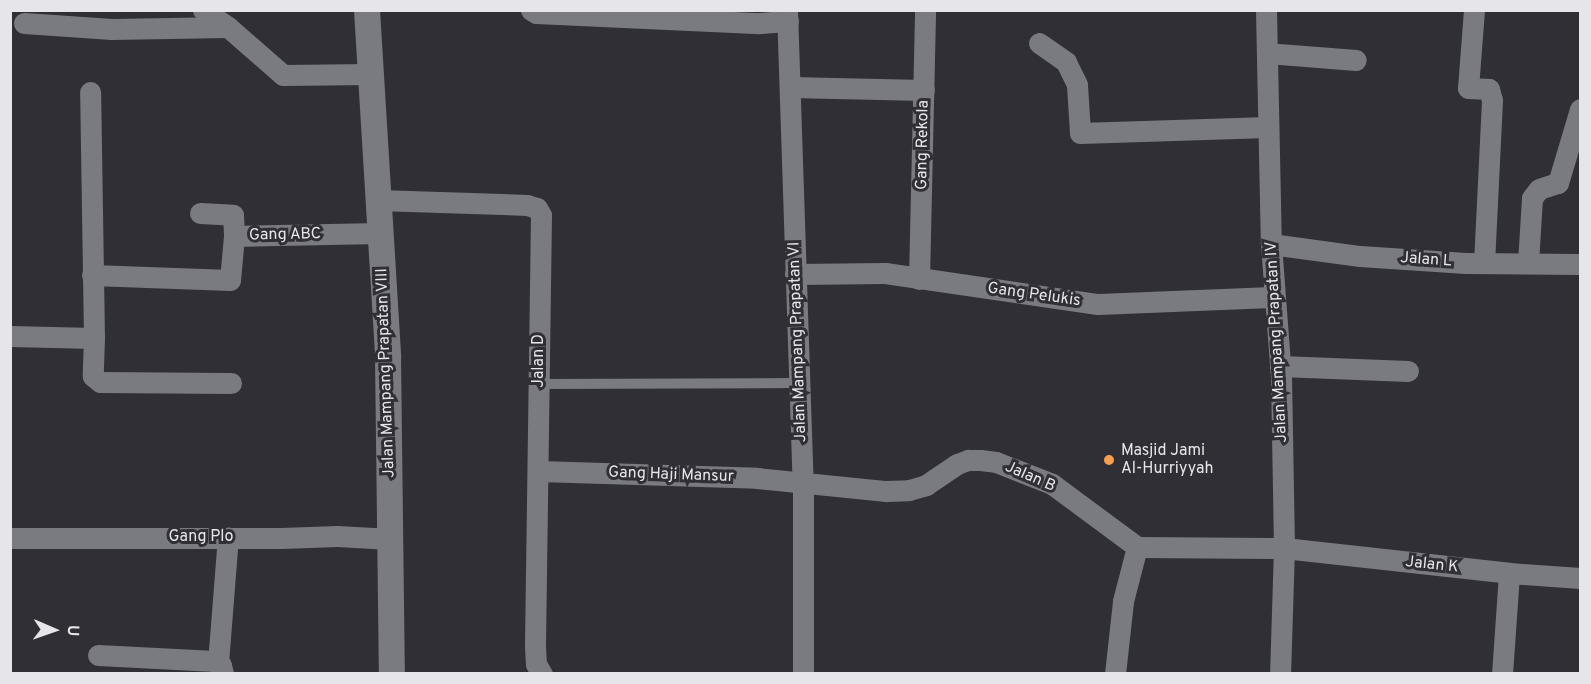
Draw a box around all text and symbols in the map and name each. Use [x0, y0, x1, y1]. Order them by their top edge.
street label: Gang Rekola [913, 100, 933, 190]
street label: Gang ABC [248, 225, 322, 245]
street label: Jalan Mampang Prapatan VI [785, 241, 811, 443]
street label: Jalan Mampang Prapatan IV [1262, 241, 1292, 443]
street label: Jalan L [1400, 249, 1452, 271]
street label: Jalan Mampang Prapatan VIII [373, 267, 399, 479]
street label: Gang Pelukis [986, 279, 1082, 311]
street label: Jalan D [529, 334, 549, 388]
place label: Masjid Jami Al-Hurriyyah [1121, 441, 1213, 479]
marker: Masjid Jami Al-Hurriyyah [1102, 453, 1116, 467]
street label: Jalan B [1002, 457, 1058, 497]
street label: Gang Haji Mansur [608, 463, 734, 487]
street label: Gang Plo [169, 527, 233, 547]
street label: Jalan K [1404, 553, 1460, 577]
north arrow [24, 600, 84, 660]
text: U [62, 625, 82, 637]

